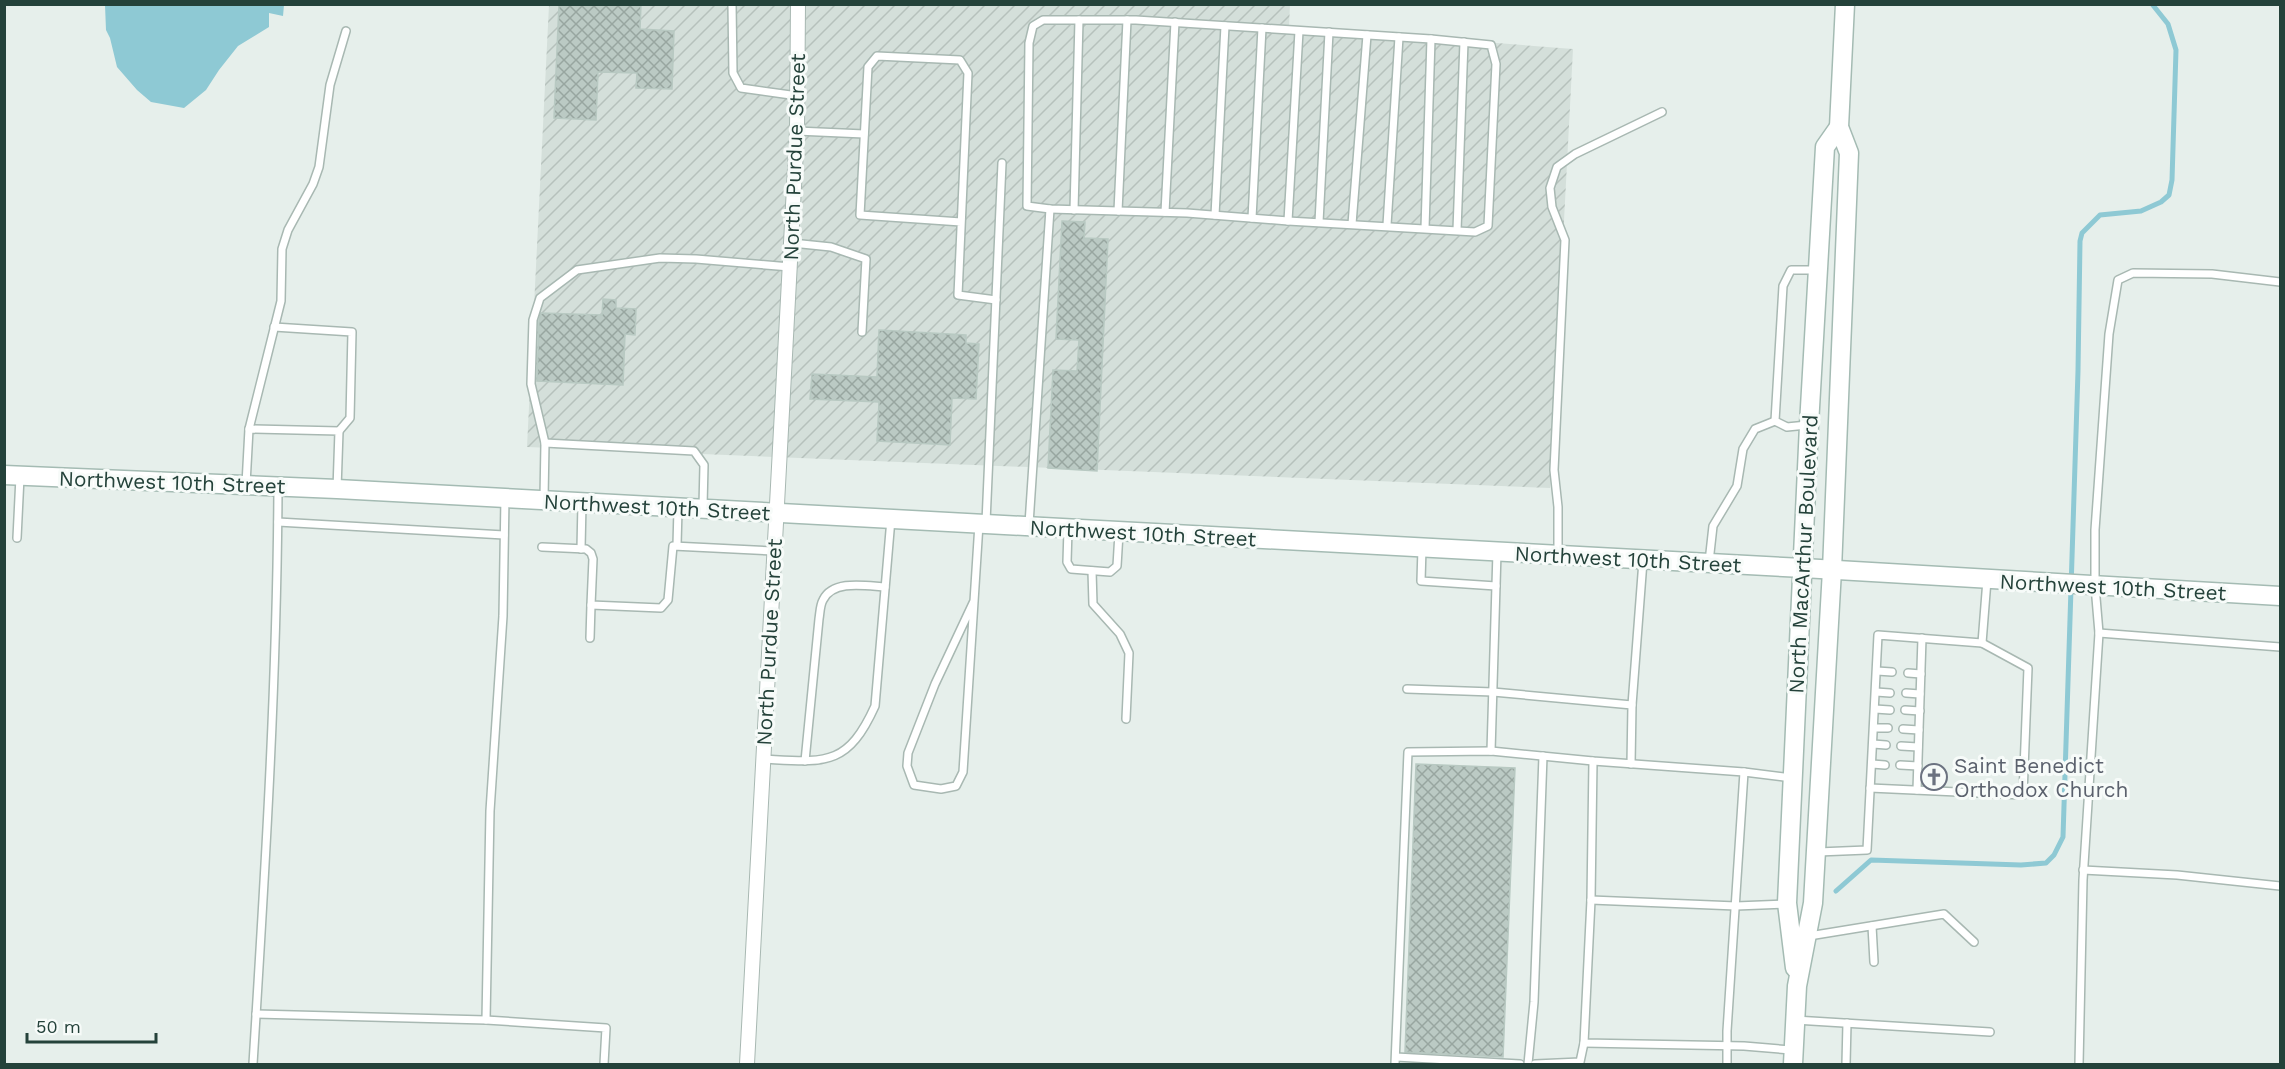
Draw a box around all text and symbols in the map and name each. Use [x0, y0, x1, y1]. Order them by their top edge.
street label: North Purdue Street [778, 53, 810, 261]
street label: North MacArthur Boulevard [1783, 414, 1823, 694]
street label: Northwest 10th Street [58, 466, 286, 498]
street label: Northwest 10th Street [543, 489, 771, 525]
street label: Northwest 10th Street [1029, 515, 1257, 551]
street label: North Purdue Street [751, 538, 787, 746]
street label: Northwest 10th Street [1514, 541, 1742, 577]
street label: Northwest 10th Street [1999, 569, 2227, 605]
place label: Saint Benedict Orthodox Church [1954, 753, 2129, 802]
church icon: Saint Benedict Orthodox Church [1919, 762, 1949, 792]
scale bar [27, 1006, 156, 1044]
text: 50 m [36, 1016, 81, 1037]

